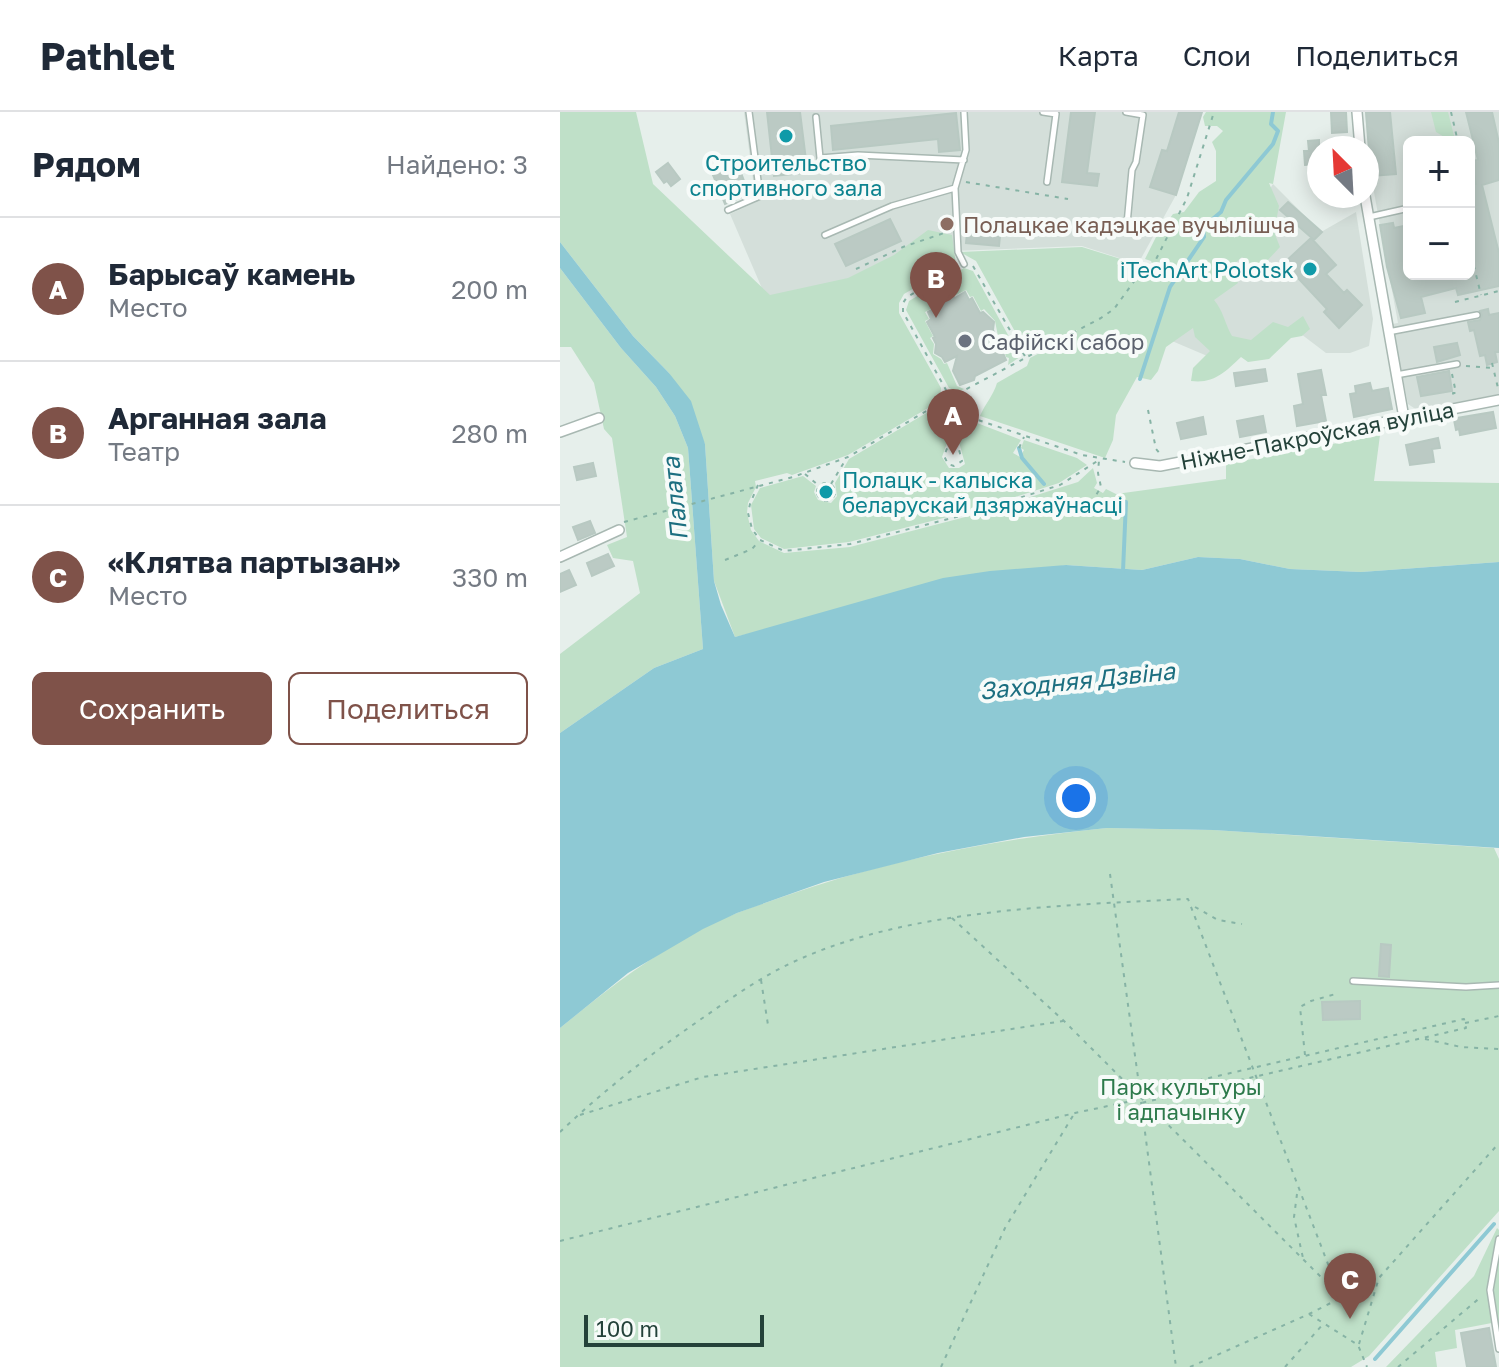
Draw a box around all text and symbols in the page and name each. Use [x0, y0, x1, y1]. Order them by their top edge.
text: Pathlet [40, 33, 175, 78]
text: Карта [1058, 39, 1139, 72]
text: Слои [1183, 39, 1251, 72]
text: Поделиться [1295, 39, 1459, 72]
marker: Строительство спортивного зала [777, 127, 795, 145]
north arrow [1307, 136, 1379, 208]
map controls [1403, 136, 1475, 280]
button: + [1403, 136, 1475, 208]
text: Рядом [32, 144, 141, 184]
text: Найдено: 3 [386, 149, 528, 180]
place label: Строительство спортивного зала [690, 149, 882, 201]
button: − [1403, 208, 1475, 280]
place label: Полацкае кадэцкае вучылішча [963, 211, 1296, 238]
marker: Полацкае кадэцкае вучылішча [938, 215, 956, 233]
pin: B [910, 252, 962, 318]
text: Барысаў камень [108, 256, 355, 292]
place label: iTechArt Polotsk [1120, 256, 1294, 283]
marker: iTechArt Polotsk [1301, 260, 1319, 278]
text: A [49, 274, 67, 305]
text: 200 m [451, 274, 528, 305]
text: Место [108, 292, 188, 323]
place label: Сафійскі сабор [981, 328, 1144, 355]
marker: Сафійскі сабор [956, 332, 974, 350]
pin: A [927, 389, 979, 455]
street label: Ніжне-Пакроўская вуліца [1178, 395, 1456, 475]
text: Арганная зала [108, 400, 327, 436]
text: B [49, 418, 67, 449]
text: 280 m [451, 418, 528, 449]
text: Театр [108, 436, 180, 467]
water label: Палата [655, 454, 693, 542]
place label: Полацк - калыска беларускай дзяржаўнасці [842, 466, 1123, 518]
marker: Полацк - калыска беларускай дзяржаўнасці [817, 483, 835, 501]
text: «Клятва партызан» [108, 544, 400, 580]
text: C [49, 562, 67, 593]
text: 330 m [452, 562, 528, 593]
text: Место [108, 580, 188, 611]
water label: Заходняя Дзвіна [978, 655, 1178, 705]
button: Сохранить [32, 672, 272, 745]
button: Поделиться [288, 672, 528, 745]
your location [1056, 778, 1096, 818]
park label: Парк культуры і адпачынку [1100, 1073, 1262, 1125]
pin: C [1324, 1253, 1376, 1319]
scale bar [584, 1311, 764, 1347]
text: 100 m [596, 1315, 659, 1342]

